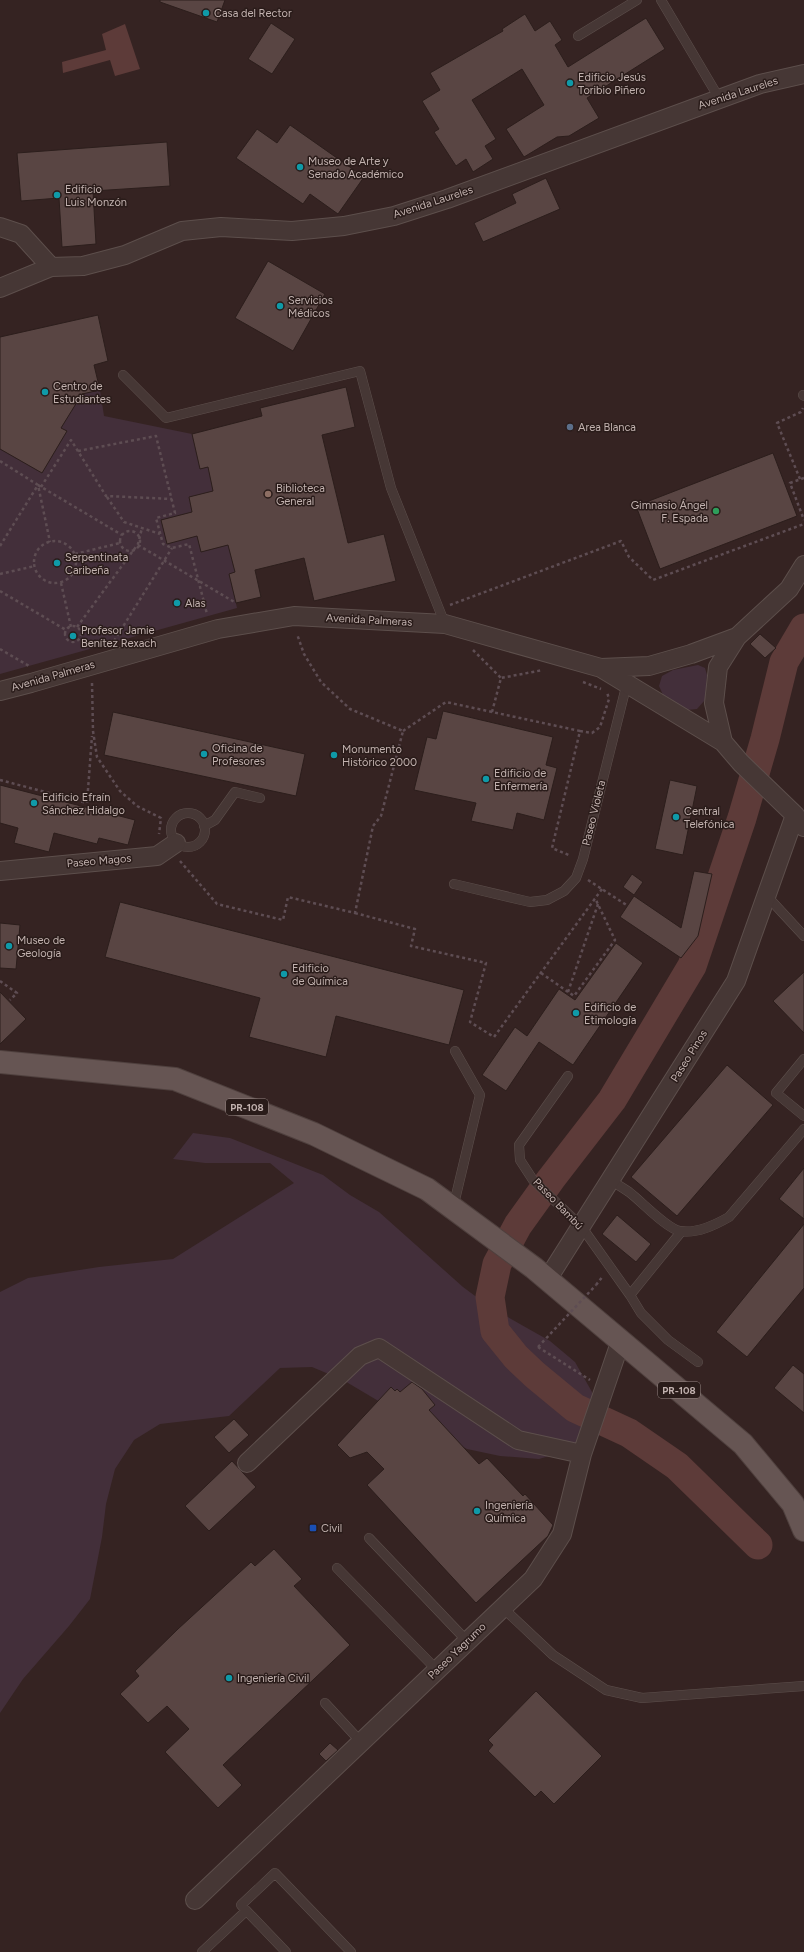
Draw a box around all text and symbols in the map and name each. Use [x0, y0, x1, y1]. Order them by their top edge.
place label: Casa del Rector [214, 7, 292, 20]
marker: Casa del Rector [201, 8, 211, 18]
place label: Edificio Jesús Toribio Piñero [578, 71, 646, 97]
street label: Avenida Laureles [696, 74, 780, 112]
marker: Edificio Jesús Toribio Piñero [565, 78, 575, 88]
place label: Museo de Arte y Senado Académico [308, 155, 404, 181]
marker: Museo de Arte y Senado Académico [295, 162, 305, 172]
place label: Edificio Luis Monzón [65, 183, 127, 209]
street label: Avenida Laureles [391, 183, 475, 221]
marker: Edificio Luis Monzón [52, 190, 62, 200]
place label: Servicios Médicos [288, 294, 333, 320]
marker: Servicios Médicos [275, 301, 285, 311]
place label: Centro de Estudiantes [53, 380, 111, 406]
marker: Centro de Estudiantes [40, 387, 50, 397]
place label: Area Blanca [578, 421, 636, 434]
marker: Area Blanca [565, 422, 575, 432]
place label: Biblioteca General [276, 482, 325, 508]
marker: Biblioteca General [263, 489, 273, 499]
place label: Gimnasio Ángel F. Espada [631, 499, 708, 525]
marker: Gimnasio Ángel F. Espada [711, 506, 721, 516]
place label: Serpentinata Caribeña [65, 551, 128, 577]
marker: Serpentinata Caribeña [52, 558, 62, 568]
place label: Alas [185, 597, 206, 610]
marker: Alas [172, 598, 182, 608]
street label: Avenida Palmeras [325, 611, 413, 629]
place label: Profesor Jamie Benítez Rexach [81, 624, 156, 650]
marker: Profesor Jamie Benítez Rexach [68, 631, 78, 641]
street label: Avenida Palmeras [10, 658, 96, 694]
place label: Oficina de Profesores [212, 742, 265, 768]
place label: Monumento Histórico 2000 [342, 743, 417, 769]
marker: Oficina de Profesores [199, 749, 209, 759]
marker: Monumento Histórico 2000 [329, 750, 339, 760]
place label: Edificio de Enfermería [494, 767, 548, 793]
marker: Edificio de Enfermería [481, 774, 491, 784]
street label: Paseo Violeta [580, 779, 608, 847]
place label: Edificio Efraín Sánchez Hidalgo [42, 791, 125, 817]
marker: Edificio Efraín Sánchez Hidalgo [29, 798, 39, 808]
place label: Central Telefónica [684, 805, 734, 831]
marker: Central Telefónica [671, 812, 681, 822]
street label: Paseo Magos [66, 852, 132, 870]
place label: Museo de Geología [17, 934, 65, 960]
marker: Museo de Geología [4, 941, 14, 951]
place label: Edificio de Química [292, 962, 348, 988]
marker: Edificio de Química [279, 969, 289, 979]
place label: Edificio de Etimología [584, 1001, 636, 1027]
marker: Edificio de Etimología [571, 1008, 581, 1018]
street label: Paseo Pinos [668, 1028, 710, 1084]
road number: PR-108 [226, 1099, 268, 1115]
street label: Paseo Bambú [530, 1176, 586, 1232]
road number: PR-108 [658, 1382, 700, 1398]
place label: Ingeniería Química [485, 1499, 533, 1525]
marker: Ingeniería Química [472, 1506, 482, 1516]
place label: Civil [321, 1522, 342, 1535]
marker: Civil [308, 1523, 318, 1533]
street label: Paseo Yagrumo [425, 1620, 489, 1682]
place label: Ingeniería Civil [237, 1672, 309, 1685]
marker: Ingeniería Civil [224, 1673, 234, 1683]

